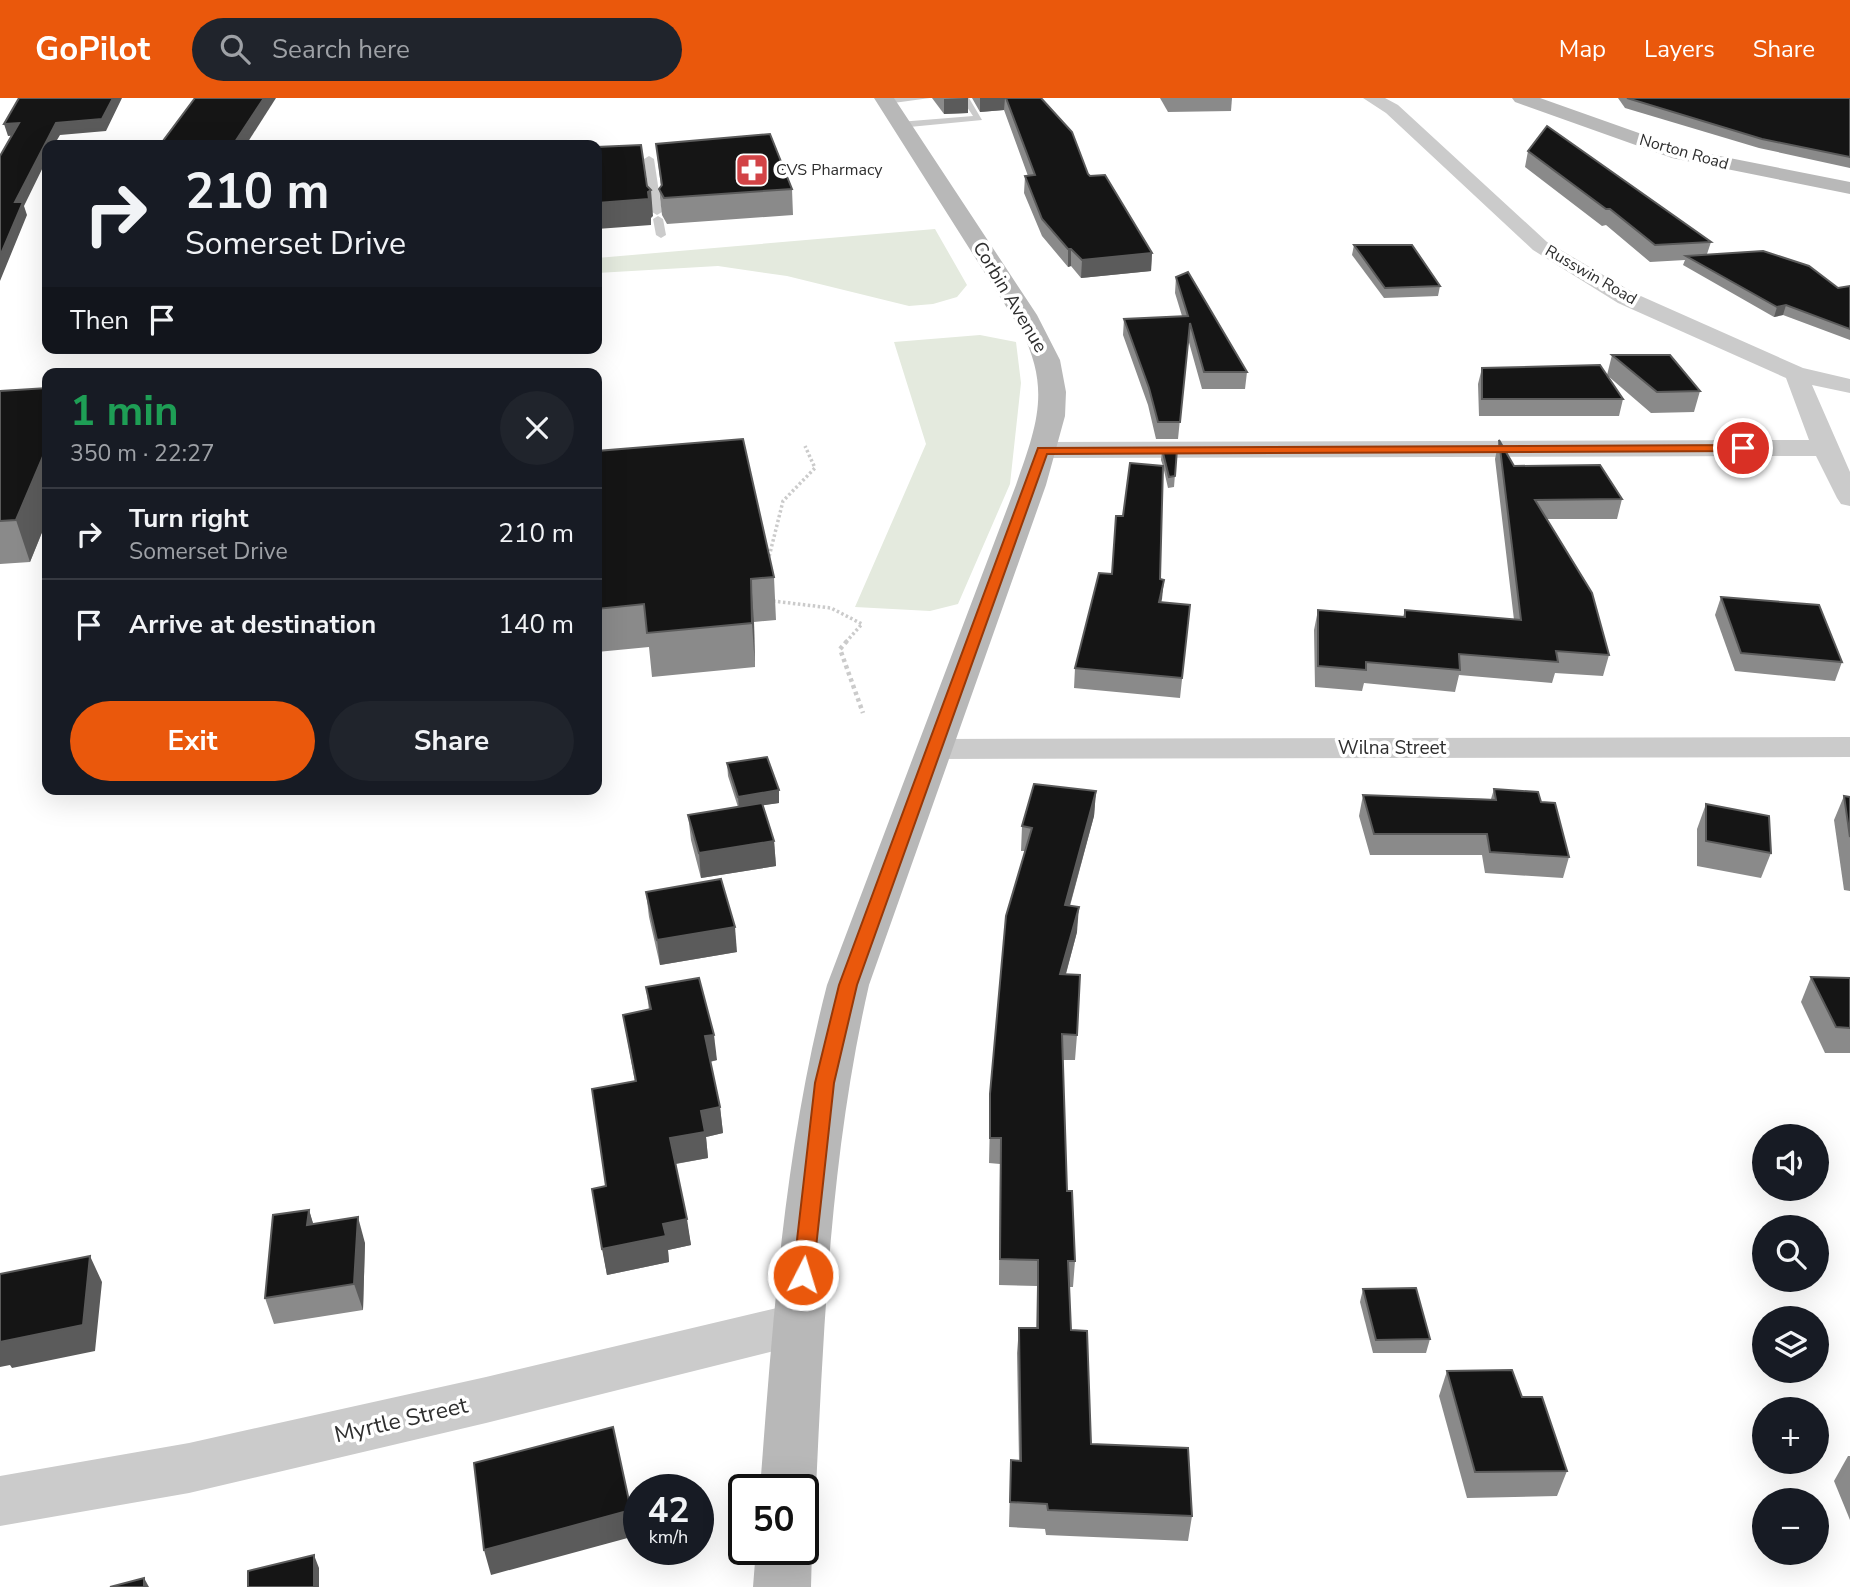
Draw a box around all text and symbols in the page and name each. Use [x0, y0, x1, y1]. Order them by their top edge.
search box [192, 18, 682, 81]
text: GoPilot [35, 27, 150, 72]
icon: search [216, 30, 254, 68]
text: Search here [272, 32, 410, 67]
text: Map [1559, 33, 1606, 65]
text: Layers [1644, 33, 1715, 65]
text: Share [1753, 33, 1815, 65]
street label: Norton Road [1637, 129, 1731, 175]
pharmacy icon: CVS Pharmacy [733, 151, 771, 189]
text: 210 m [185, 158, 329, 225]
place label: CVS Pharmacy [776, 159, 883, 181]
icon: right [70, 168, 161, 259]
text: Somerset Drive [185, 222, 406, 265]
street label: Corbin Avenue [967, 237, 1053, 357]
street label: Russwin Road [1541, 240, 1641, 310]
icon: arrive [143, 301, 181, 339]
text: Then [70, 303, 129, 338]
text: 1 min [70, 383, 179, 440]
button: close [500, 391, 574, 465]
pin [1713, 418, 1773, 478]
icon: arrive [1724, 429, 1762, 467]
text: 350 m · 22:27 [70, 438, 215, 469]
text: Turn right [129, 501, 248, 536]
icon: right [70, 515, 108, 553]
text: 210 m [498, 516, 574, 551]
text: Somerset Drive [129, 536, 288, 567]
icon: arrive [70, 606, 108, 644]
text: Arrive at destination [129, 607, 376, 642]
text: 140 m [498, 607, 574, 642]
button: Exit [70, 701, 315, 781]
button: Share [329, 701, 574, 781]
street label: Wilna Street [1338, 735, 1447, 761]
map controls [1752, 1124, 1829, 1565]
button: sound [1752, 1124, 1829, 1201]
button: search [1752, 1215, 1829, 1292]
position arrow [766, 1238, 840, 1312]
button: layers [1752, 1306, 1829, 1383]
street label: Myrtle Street [331, 1389, 472, 1450]
button: + [1752, 1397, 1829, 1474]
speed limit sign: 50 [728, 1474, 819, 1565]
text: 42 [647, 1487, 690, 1534]
button: − [1752, 1488, 1829, 1565]
text: km/h [649, 1525, 688, 1549]

